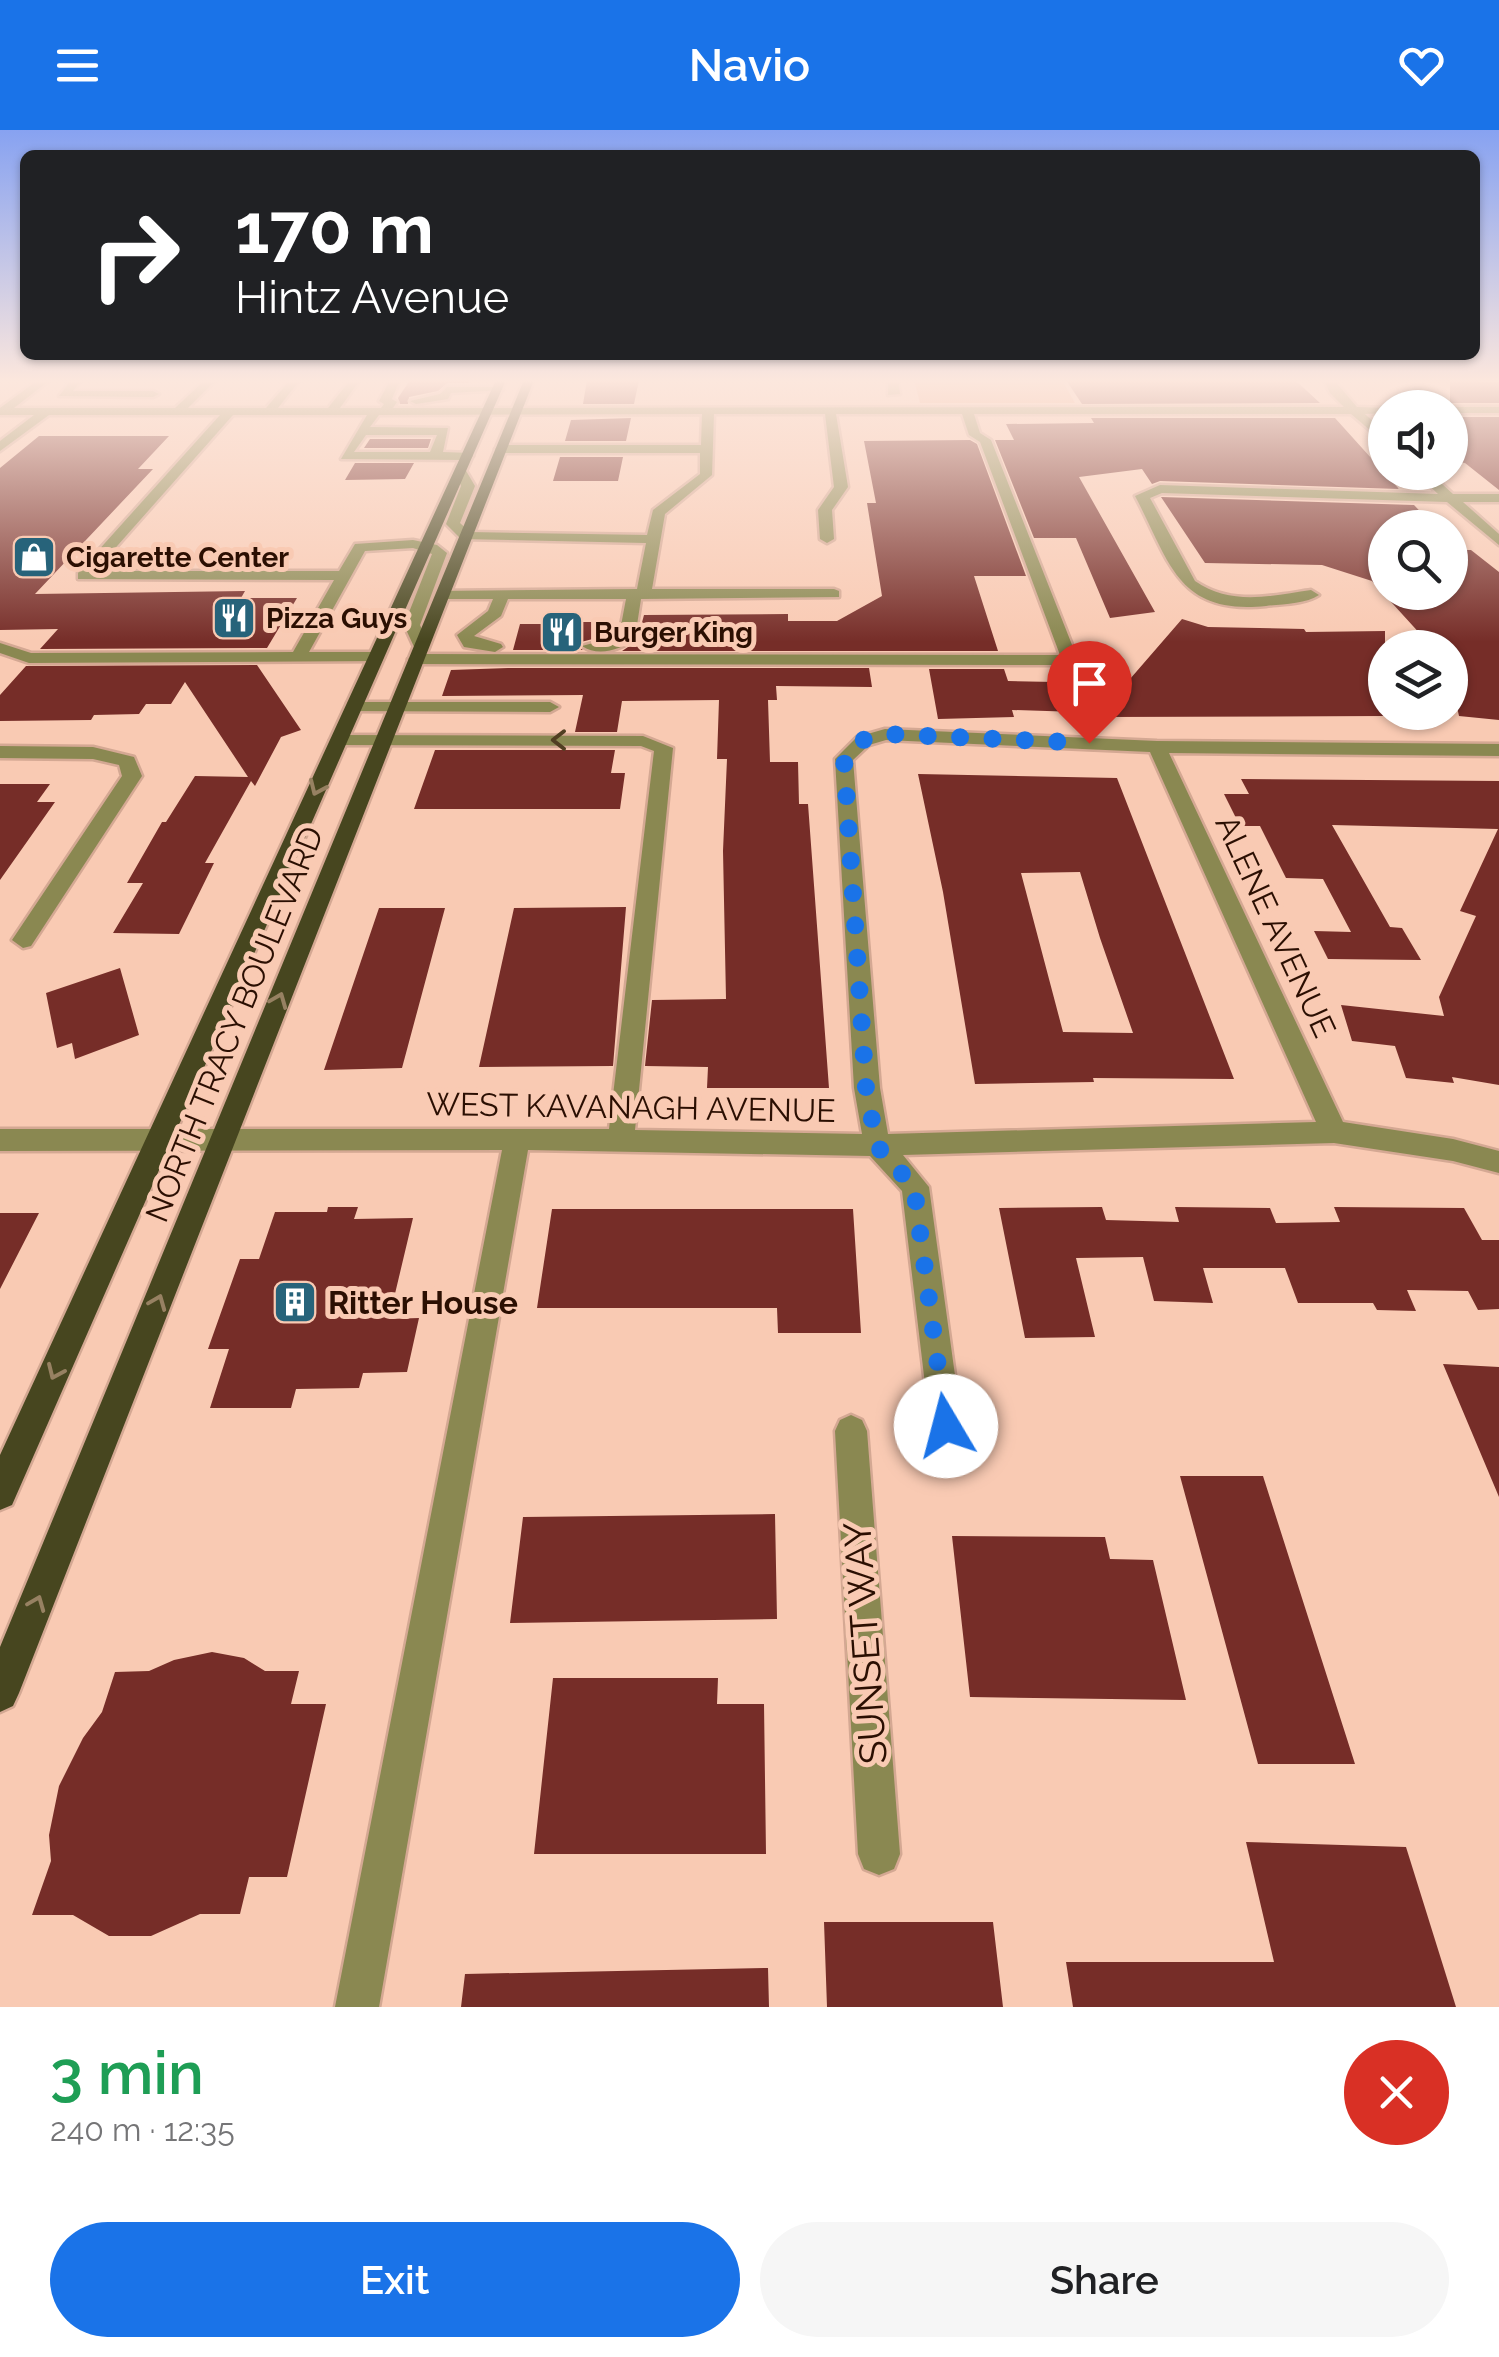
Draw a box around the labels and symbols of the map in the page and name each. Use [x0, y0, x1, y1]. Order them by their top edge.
shop icon: Cigarette Center [11, 534, 57, 580]
place label: Cigarette Center [66, 541, 289, 574]
restaurant icon: Pizza Guys [211, 595, 257, 641]
place label: Pizza Guys [266, 602, 407, 635]
restaurant icon: Burger King [539, 609, 585, 655]
place label: Burger King [594, 616, 753, 649]
pin [1047, 641, 1132, 744]
one-way arrow [551, 729, 566, 751]
one-way arrow [309, 778, 329, 796]
street label: ALENE AVENUE [1208, 809, 1344, 1043]
street label: NORTH TRACY BOULEVARD [138, 821, 330, 1227]
one-way arrow [268, 992, 288, 1010]
street label: WEST KAVANAGH AVENUE [426, 1085, 836, 1129]
building icon: Ritter House [272, 1279, 318, 1325]
place label: Ritter House [328, 1284, 518, 1321]
one-way arrow [147, 1294, 167, 1311]
one-way arrow [47, 1362, 67, 1380]
position arrow [894, 1374, 998, 1478]
street label: SUNSET WAY [834, 1520, 896, 1766]
one-way arrow [25, 1595, 45, 1613]

